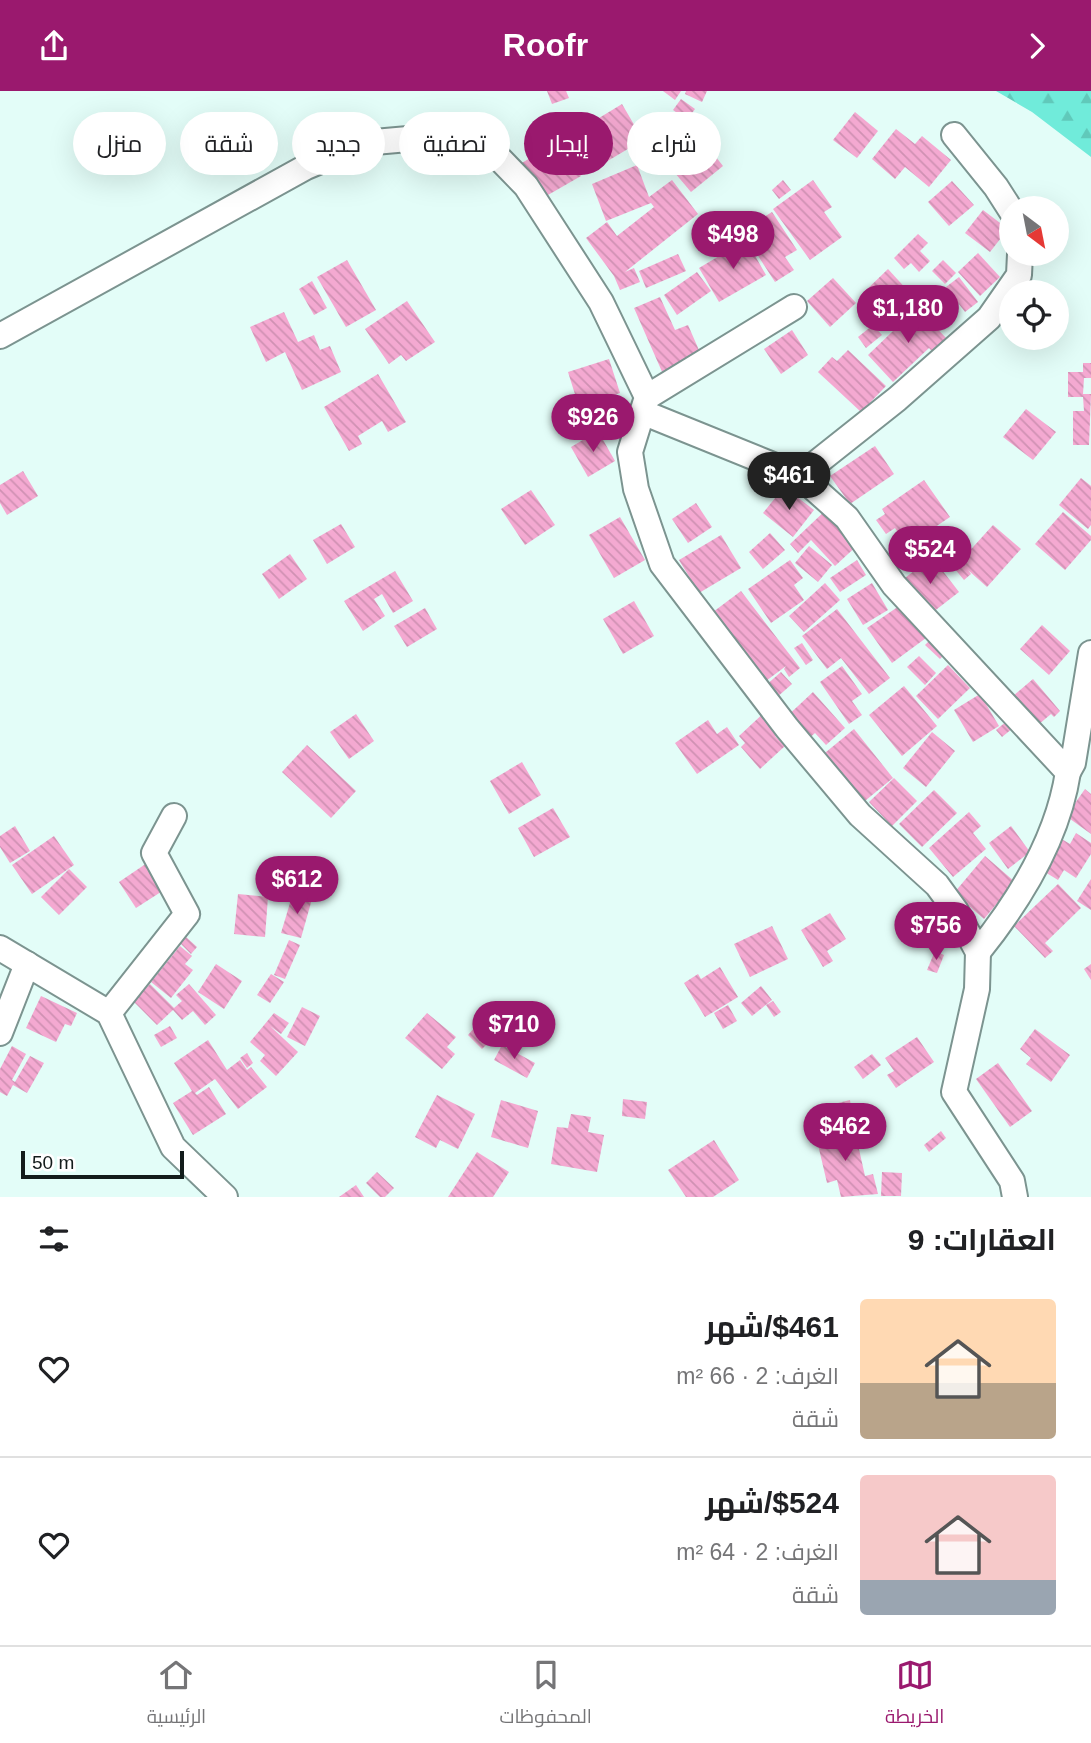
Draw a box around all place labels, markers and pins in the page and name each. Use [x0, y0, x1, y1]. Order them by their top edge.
pin: $498 [692, 211, 774, 271]
pin: $1,180 [851, 285, 965, 345]
pin: $926 [552, 395, 634, 454]
pin: $461 [748, 453, 830, 512]
pin: $524 [889, 526, 971, 586]
pin: $612 [256, 857, 338, 916]
pin: $756 [895, 903, 977, 962]
pin: $710 [473, 1002, 555, 1061]
pin: $462 [804, 1103, 886, 1163]

